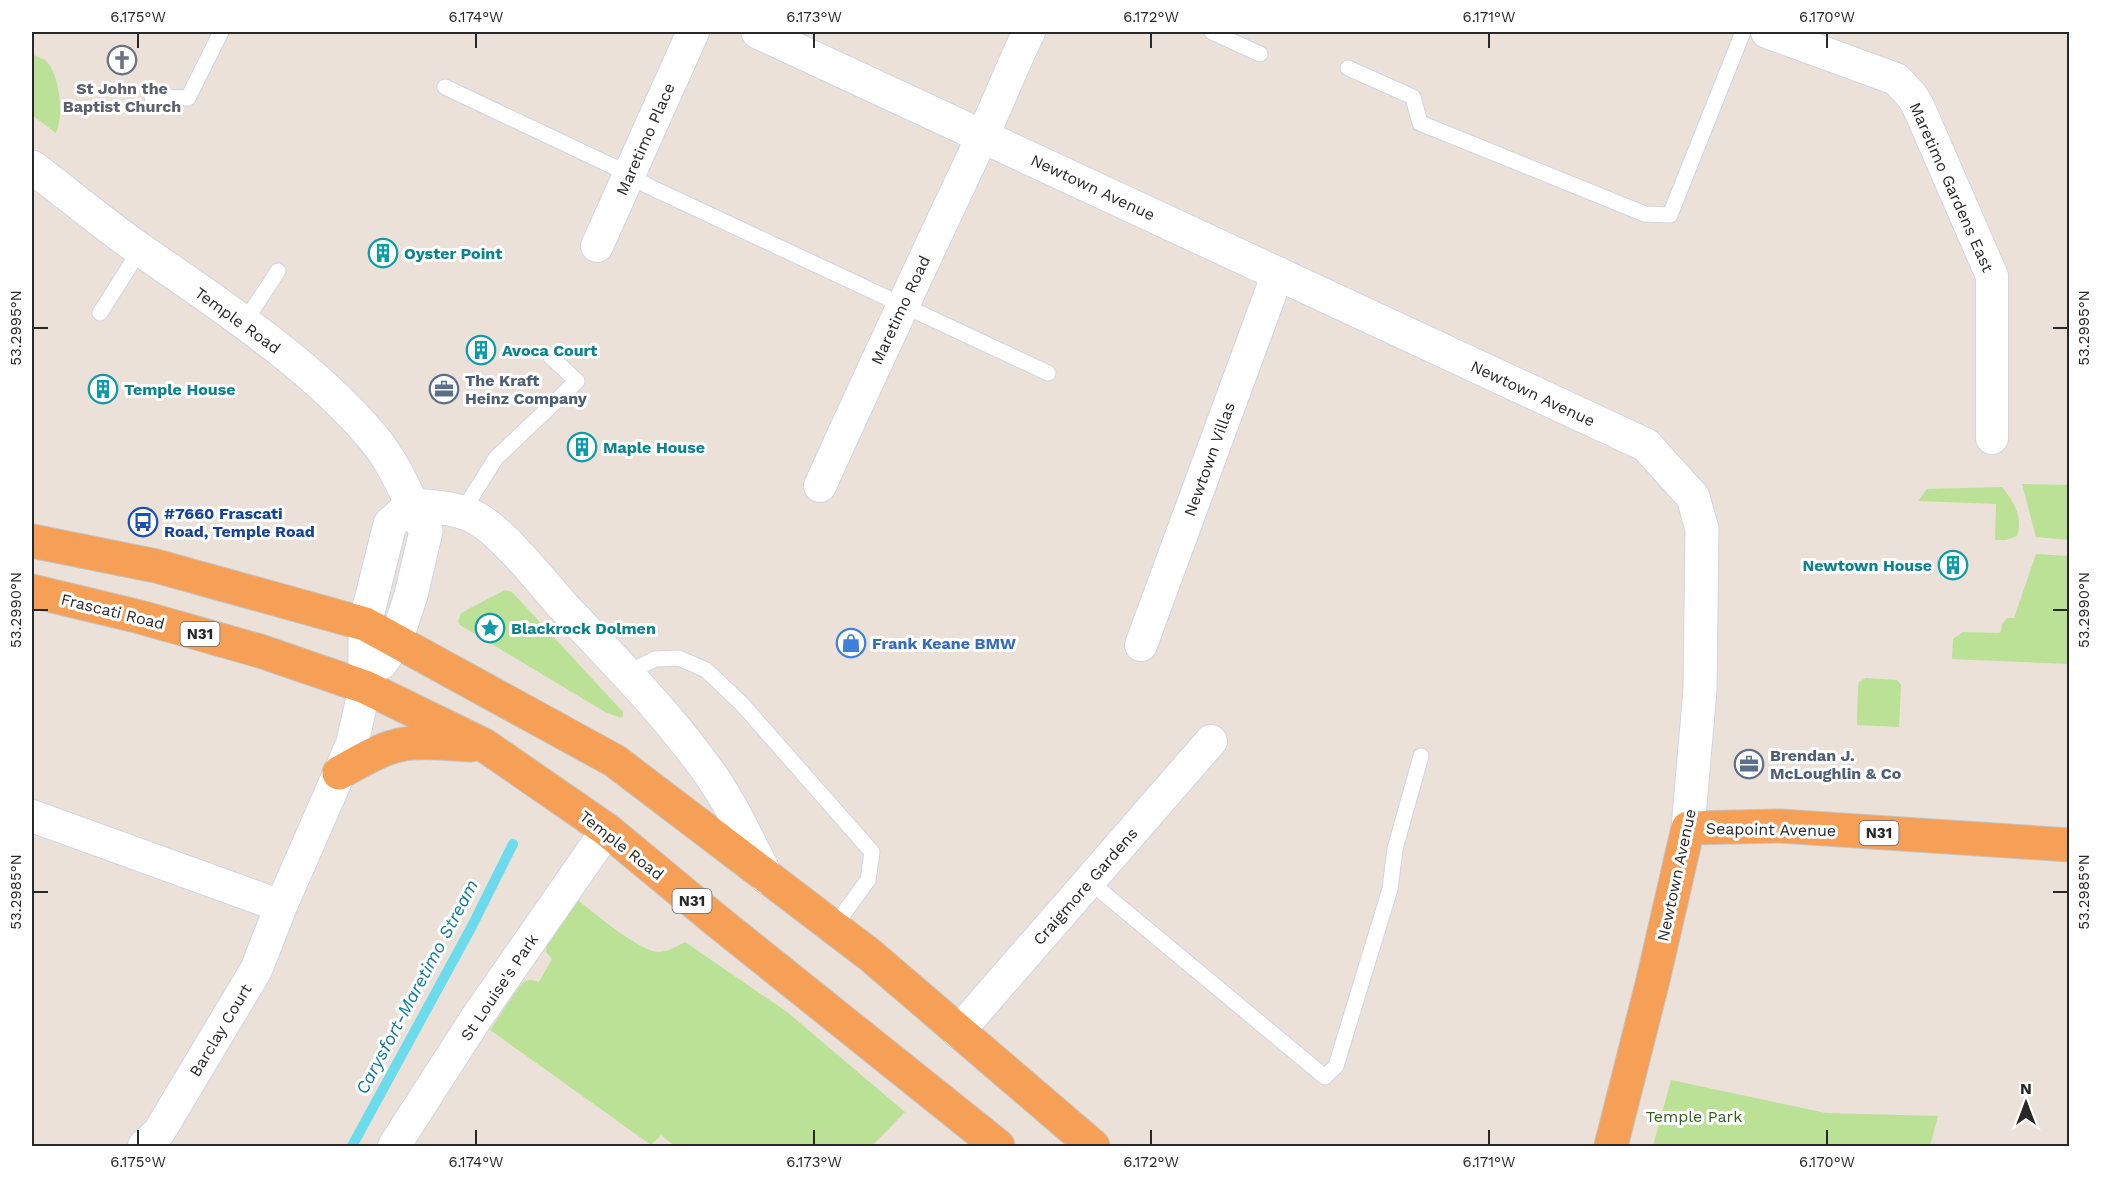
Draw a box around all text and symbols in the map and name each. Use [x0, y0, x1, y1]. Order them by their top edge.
text: 6.175°W [110, 8, 166, 26]
text: 6.174°W [448, 8, 504, 26]
text: 6.173°W [786, 8, 842, 26]
text: 6.172°W [1123, 8, 1179, 26]
text: 6.171°W [1463, 8, 1515, 26]
text: 6.170°W [1799, 8, 1855, 26]
church icon: St John the Baptist Church [106, 44, 138, 76]
place label: St John the Baptist Church [63, 79, 181, 116]
street label: Maretimo Place [612, 80, 679, 198]
street label: Maretimo Gardens East [1906, 100, 1998, 275]
street label: Newtown Avenue [1028, 150, 1158, 225]
building icon: Oyster Point [367, 237, 399, 269]
place label: Oyster Point [404, 244, 502, 263]
street label: Maretimo Road [867, 253, 934, 368]
street label: Temple Road [191, 283, 284, 358]
text: 53.2995°N [7, 290, 25, 366]
text: 53.2995°N [2075, 290, 2093, 366]
building icon: Avoca Court [465, 334, 497, 366]
place label: Avoca Court [502, 341, 597, 360]
street label: Newtown Avenue [1468, 356, 1598, 431]
place label: The Kraft Heinz Company [465, 371, 588, 408]
building icon: Temple House [87, 373, 119, 405]
office icon: The Kraft Heinz Company [428, 373, 460, 405]
place label: Temple House [124, 380, 235, 399]
street label: Newtown Villas [1180, 399, 1239, 519]
building icon: Maple House [566, 431, 598, 463]
place label: Maple House [603, 438, 705, 457]
place label: #7660 Frascati Road, Temple Road [164, 504, 315, 541]
bus stop icon: #7660 Frascati Road, Temple Road [127, 506, 159, 538]
building icon: Newtown House [1937, 549, 1969, 581]
place label: Newtown House [1802, 556, 1932, 575]
text: 53.2990°N [7, 572, 25, 648]
text: 53.2990°N [2075, 572, 2093, 648]
street label: Frascati Road [59, 589, 167, 634]
place icon: Blackrock Dolmen [474, 612, 506, 644]
place label: Blackrock Dolmen [511, 619, 656, 638]
road number: N31 [180, 622, 220, 646]
shop icon: Frank Keane BMW [835, 627, 867, 659]
place label: Frank Keane BMW [872, 634, 1016, 653]
place label: Brendan J. McLoughlin & Co [1770, 746, 1902, 783]
office icon: Brendan J. McLoughlin & Co [1733, 748, 1765, 780]
street label: Temple Road [576, 807, 667, 884]
street label: Newtown Avenue [1653, 807, 1700, 943]
street label: Seapoint Avenue [1706, 819, 1836, 840]
road number: N31 [1860, 821, 1898, 845]
street label: Craigmore Gardens [1029, 824, 1142, 949]
text: 53.2985°N [7, 854, 25, 930]
text: 53.2985°N [2075, 854, 2093, 930]
water label: Carysfort-Maretimo Stream [351, 876, 482, 1098]
road number: N31 [672, 889, 712, 913]
street label: St Louise's Park [457, 930, 542, 1044]
street label: Barclay Court [185, 980, 256, 1080]
north arrow [1996, 1073, 2056, 1133]
text: N [2020, 1079, 2032, 1098]
park label: Temple Park [1646, 1107, 1742, 1126]
text: 6.175°W [110, 1153, 166, 1171]
text: 6.174°W [448, 1153, 504, 1171]
text: 6.173°W [786, 1153, 842, 1171]
text: 6.172°W [1123, 1153, 1179, 1171]
text: 6.171°W [1463, 1153, 1515, 1171]
text: 6.170°W [1799, 1153, 1855, 1171]

